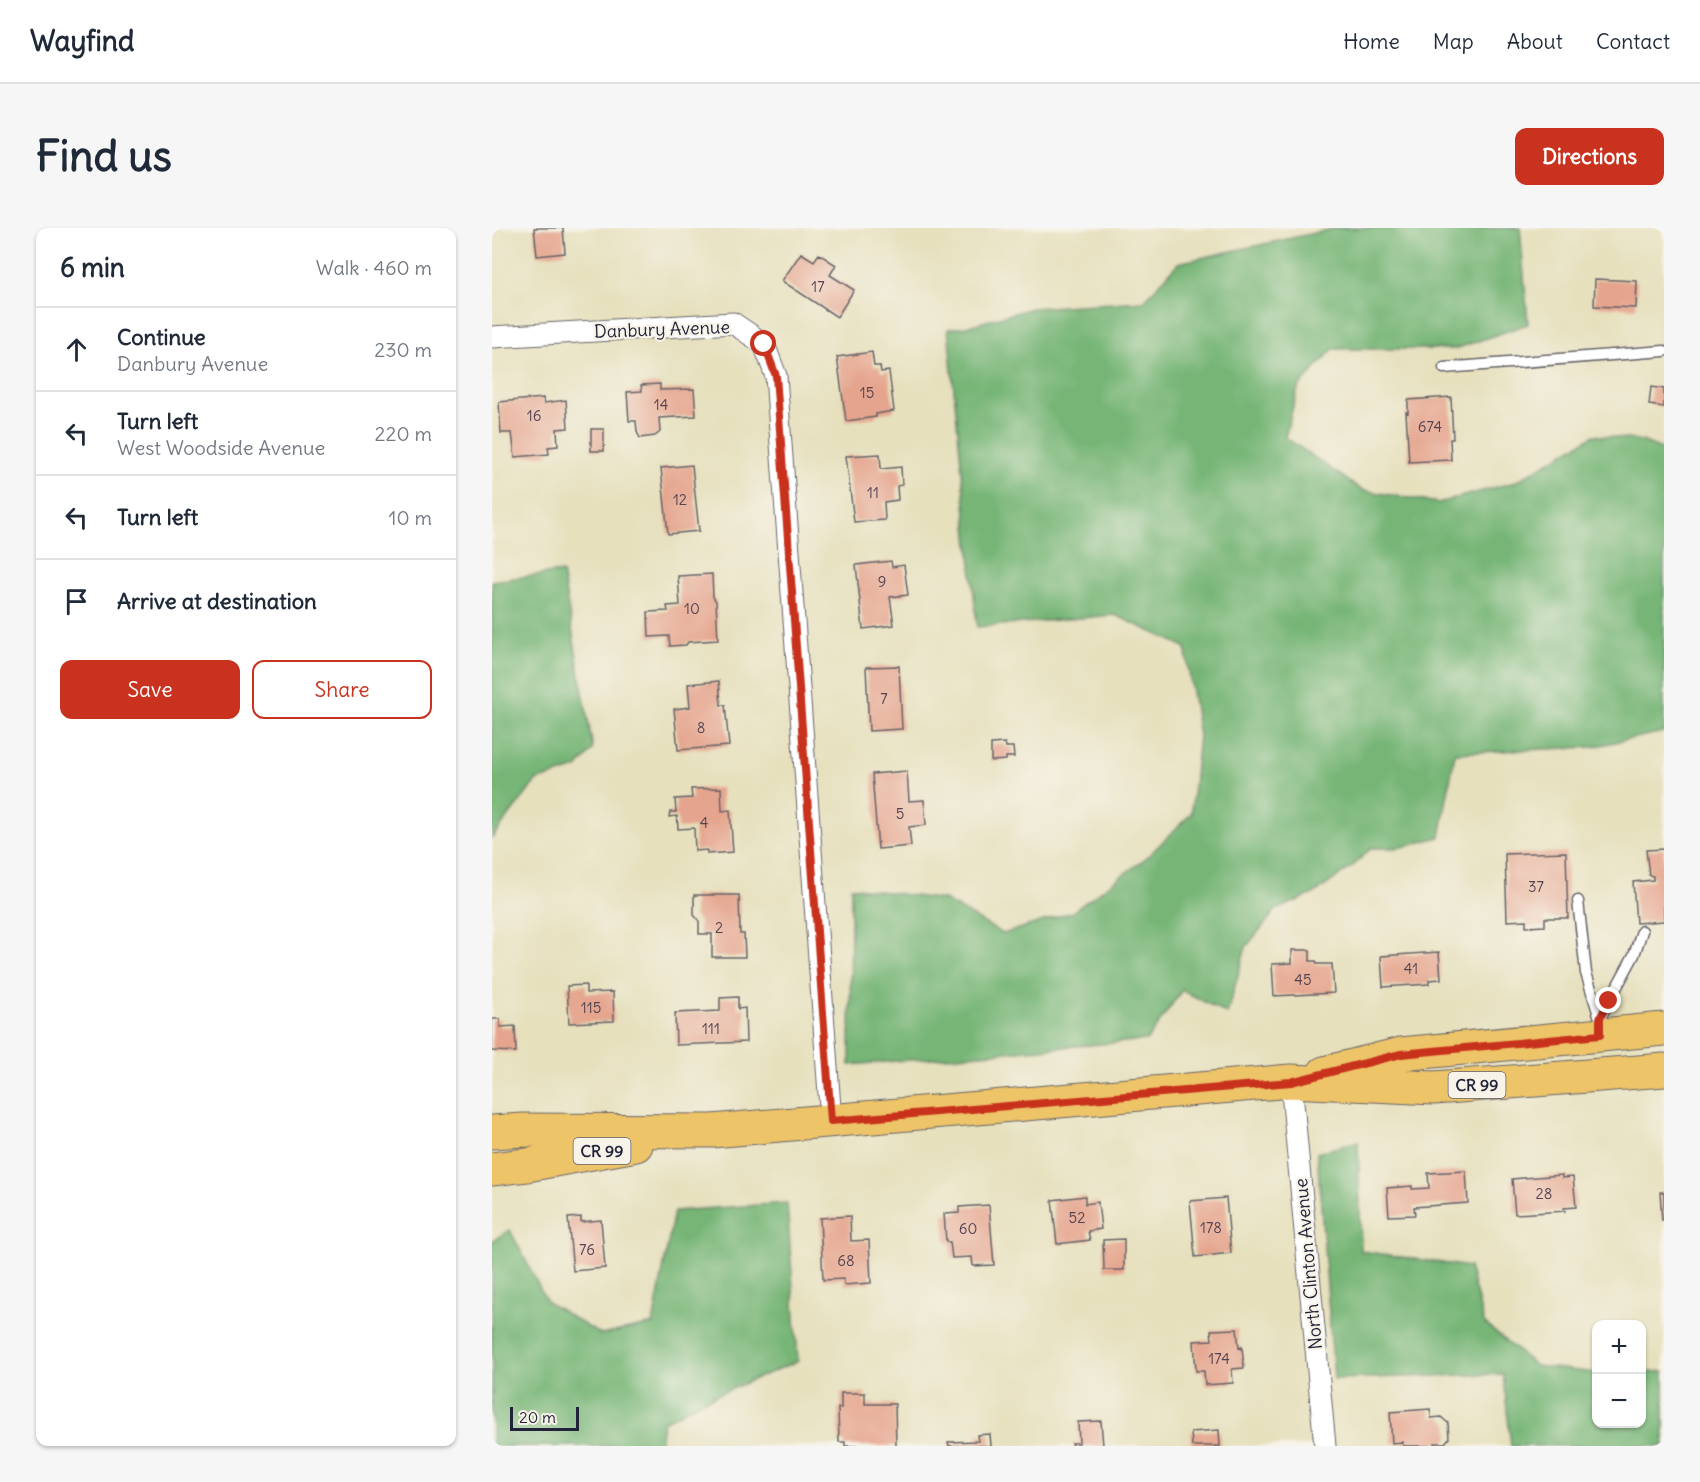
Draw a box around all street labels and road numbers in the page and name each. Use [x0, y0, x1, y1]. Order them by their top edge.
street label: Danbury Avenue [594, 315, 730, 343]
road number: CR 99 [1448, 1072, 1506, 1098]
road number: CR 99 [574, 1138, 630, 1164]
street label: North Clinton Avenue [1289, 1177, 1327, 1351]

